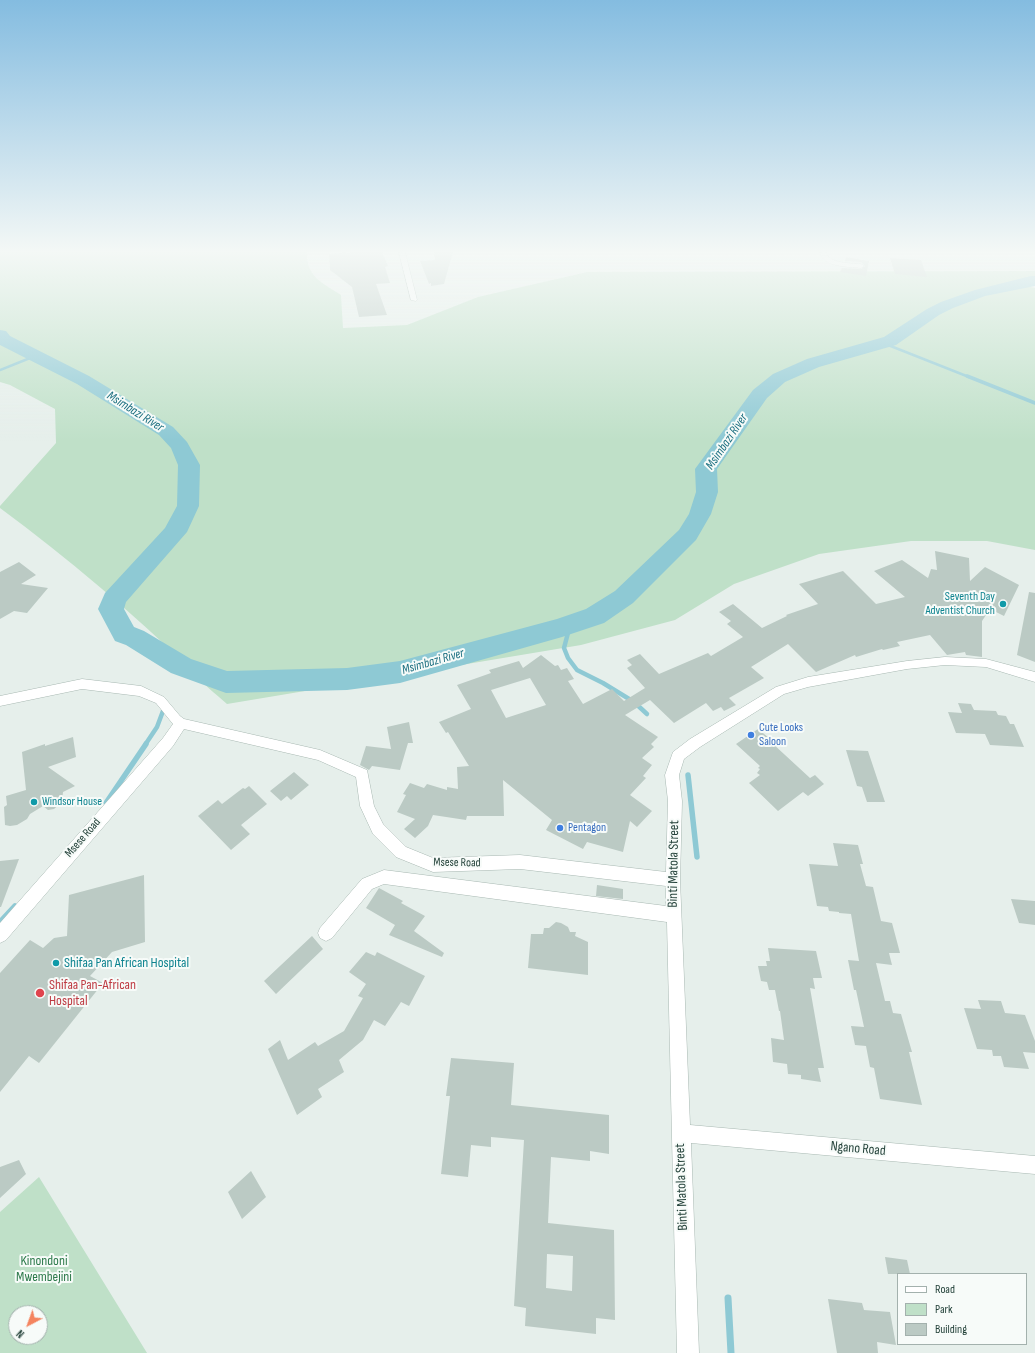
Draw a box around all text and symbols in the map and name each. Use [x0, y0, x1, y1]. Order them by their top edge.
water label: Msimbazi River [104, 388, 166, 436]
water label: Msimbazi River [703, 411, 751, 473]
place label: Seventh Day Adventist Church [926, 590, 995, 618]
marker: Seventh Day Adventist Church [998, 599, 1008, 609]
water label: Msimbazi River [400, 646, 466, 678]
place label: Cute Looks Saloon [759, 721, 803, 749]
marker: Cute Looks Saloon [746, 730, 756, 740]
place label: Windsor House [42, 795, 102, 809]
marker: Windsor House [29, 797, 39, 807]
street label: Msese Road [62, 815, 104, 861]
street label: Binti Matola Street [665, 820, 683, 908]
place label: Pentagon [568, 821, 606, 835]
marker: Pentagon [555, 823, 565, 833]
street label: Msese Road [433, 855, 481, 871]
place label: Shifaa Pan African Hospital [64, 955, 189, 971]
marker: Shifaa Pan African Hospital [51, 958, 61, 968]
place label: Shifaa Pan-African Hospital [49, 977, 136, 1010]
marker: Shifaa Pan-African Hospital [34, 987, 46, 999]
street label: Ngano Road [830, 1138, 886, 1160]
street label: Binti Matola Street [672, 1143, 692, 1231]
park label: Kinondoni Mwembejini [16, 1253, 72, 1286]
legend [897, 1273, 1027, 1345]
text: Road [935, 1282, 955, 1297]
text: Park [935, 1302, 953, 1317]
north arrow [8, 1305, 48, 1345]
text: Building [935, 1322, 967, 1337]
text: N [14, 1327, 27, 1341]

